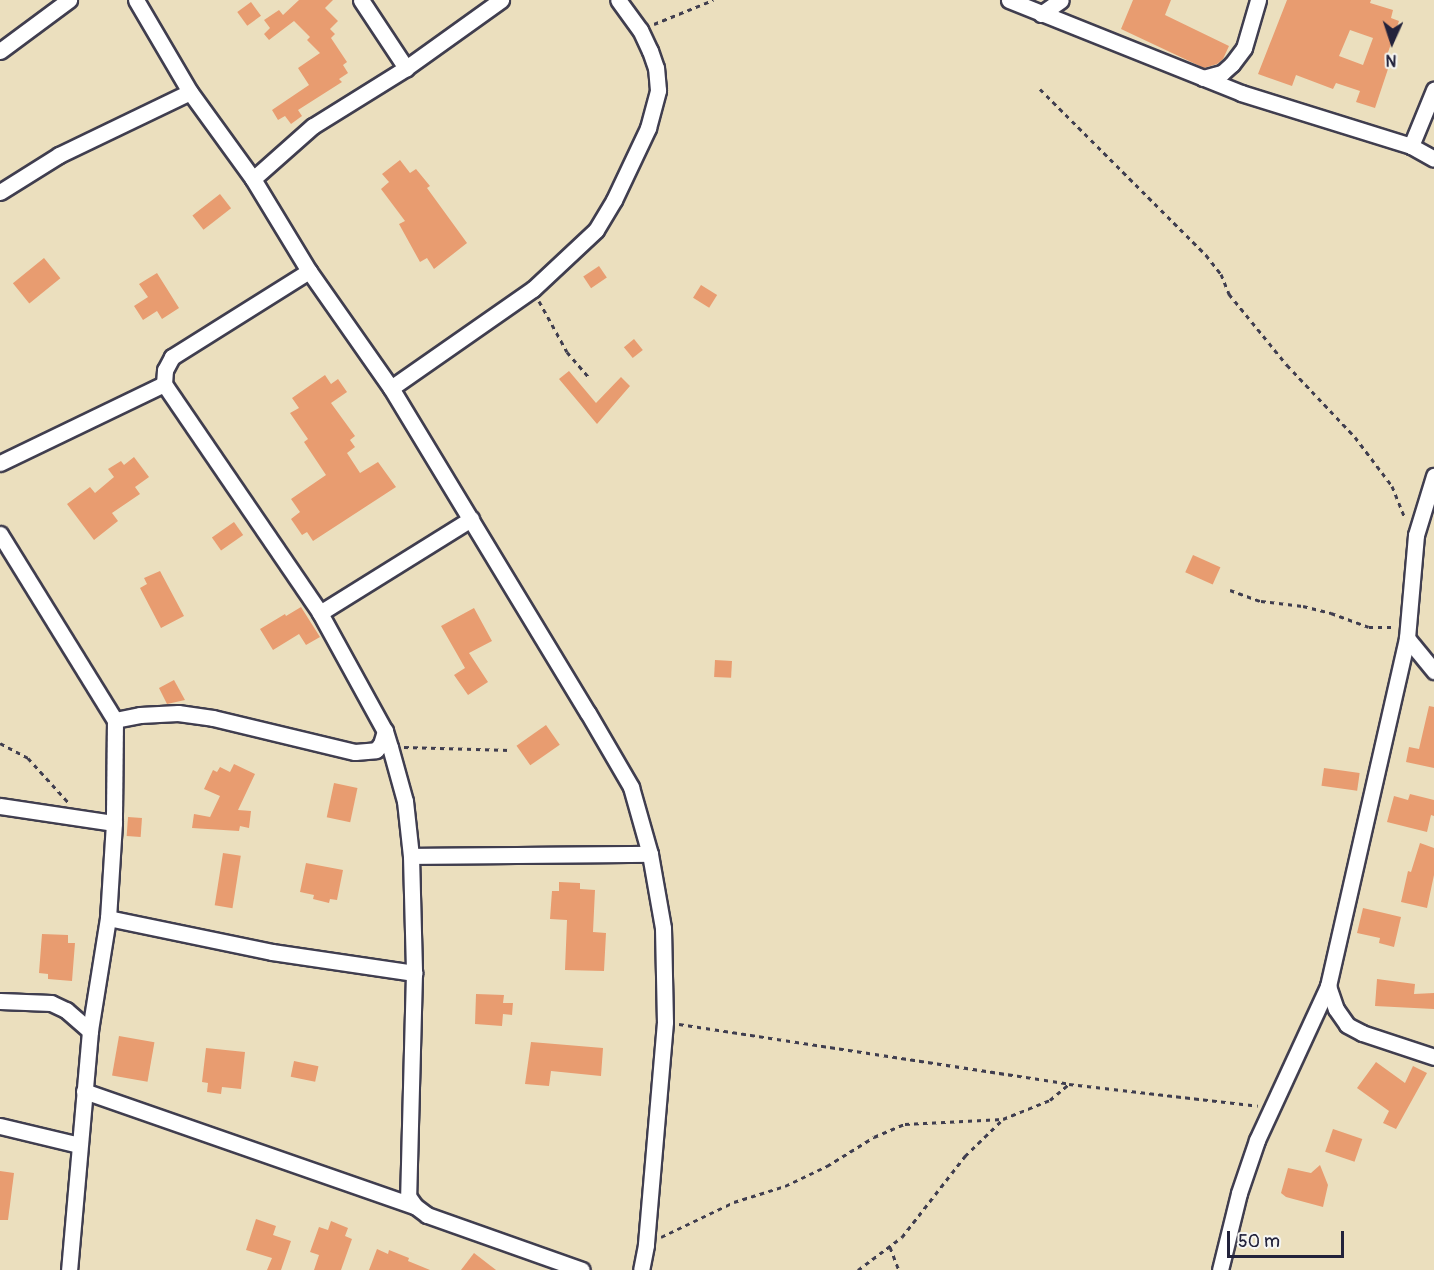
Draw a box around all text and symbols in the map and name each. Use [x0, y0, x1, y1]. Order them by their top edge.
north arrow [1362, 12, 1422, 72]
text: N [1385, 50, 1397, 70]
scale bar [1230, 1219, 1347, 1257]
text: 50 m [1238, 1230, 1280, 1253]

